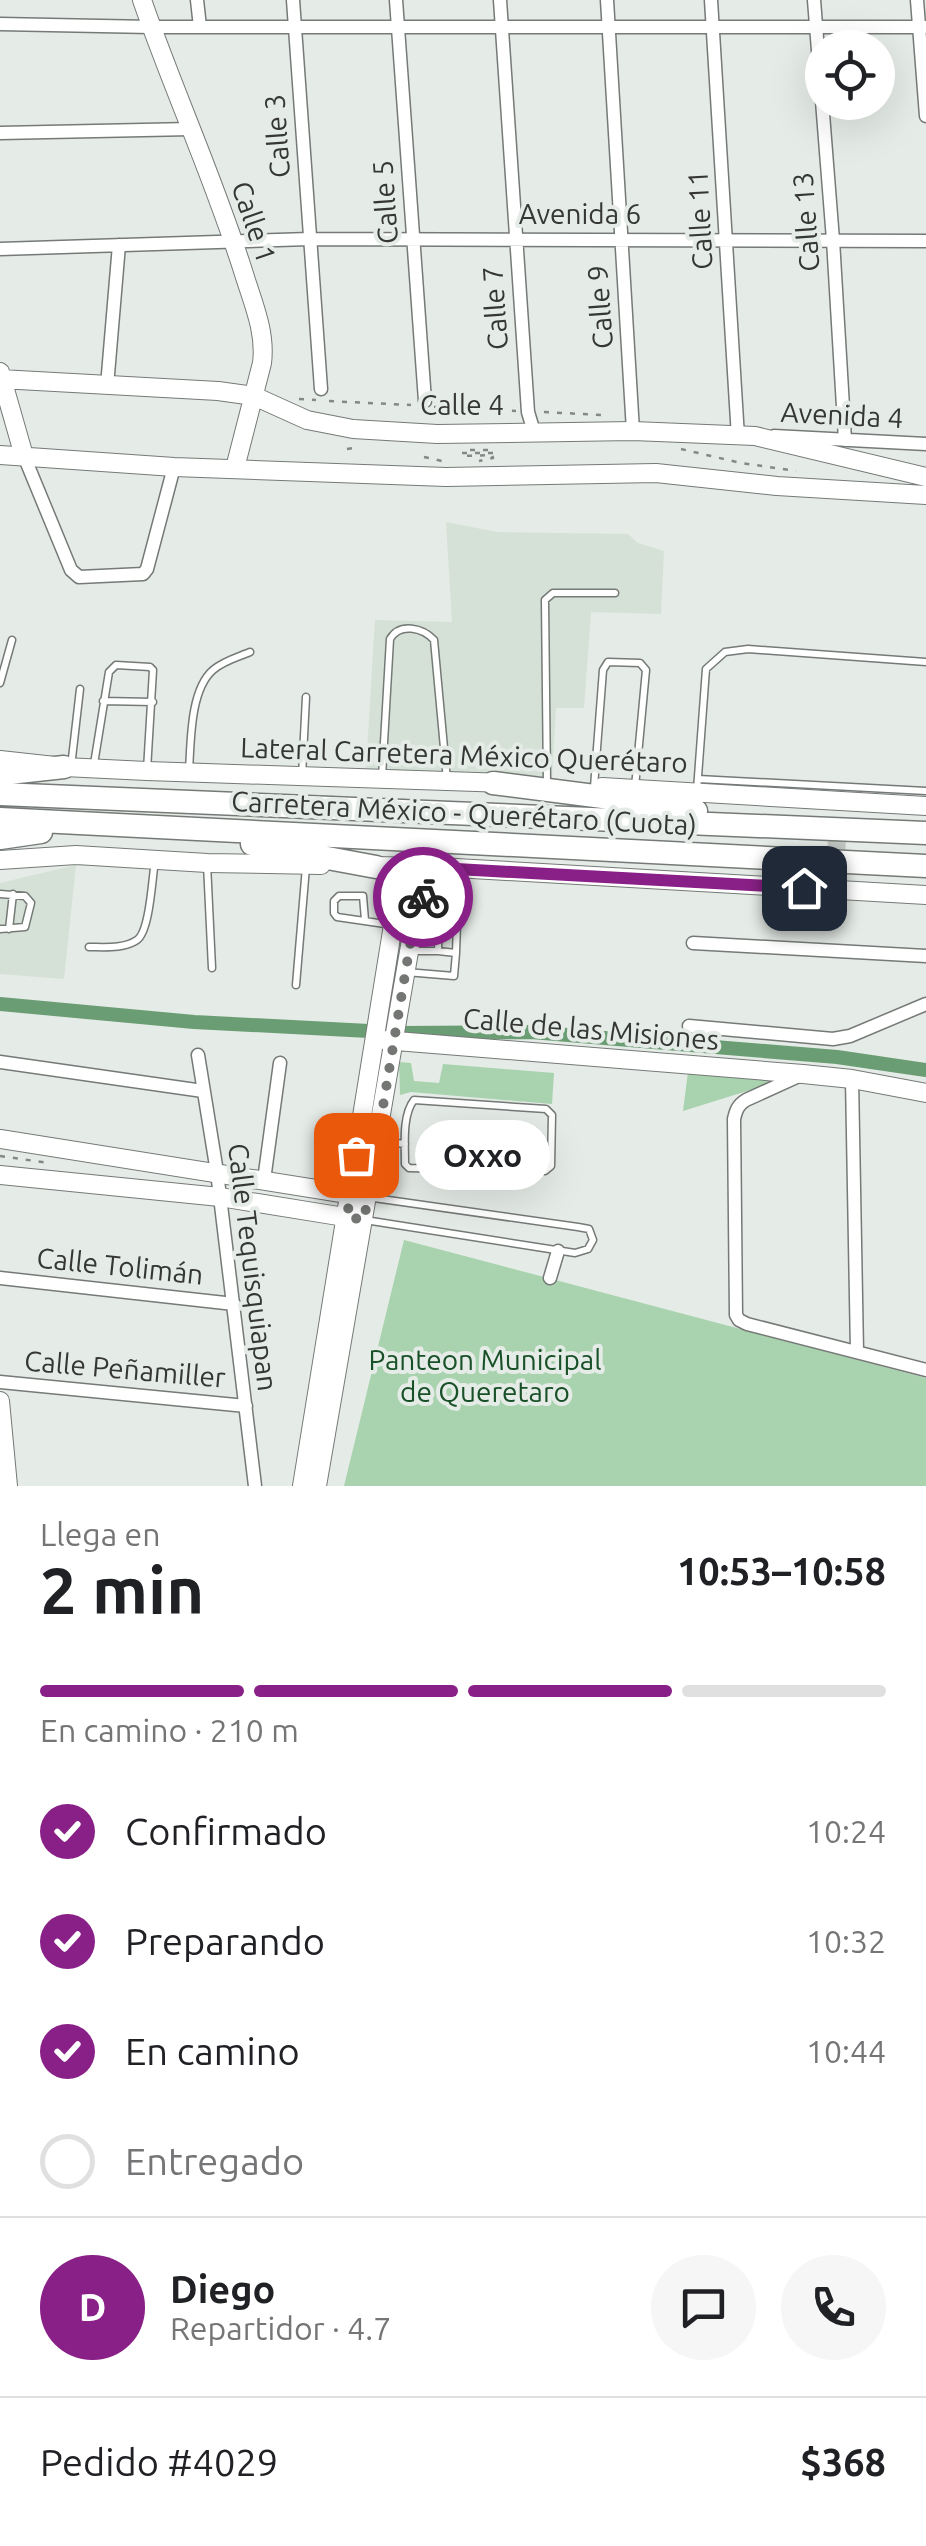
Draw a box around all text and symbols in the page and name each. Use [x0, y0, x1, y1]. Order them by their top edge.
map controls [805, 30, 895, 120]
button: locate [805, 30, 895, 120]
street label: Calle 3 [258, 93, 295, 179]
street label: Calle 5 [366, 159, 403, 245]
street label: Calle 11 [681, 169, 718, 271]
street label: Calle 13 [787, 171, 824, 273]
street label: Calle 1 [226, 177, 283, 267]
street label: Avenida 6 [519, 198, 641, 229]
street label: Calle 9 [581, 264, 618, 350]
street label: Calle 7 [476, 265, 513, 351]
street label: Calle 4 [420, 389, 504, 420]
street label: Avenida 4 [780, 396, 904, 433]
street label: Lateral Carretera México Querétaro [240, 731, 688, 778]
street label: Carretera México - Querétaro (Cuota) [230, 785, 698, 841]
pin [762, 846, 847, 931]
courier [373, 847, 473, 947]
icon: home [777, 861, 832, 916]
icon: bike [396, 870, 451, 925]
street label: Calle de las Misiones [462, 1002, 720, 1055]
pin [314, 1113, 399, 1198]
callout: Oxxo [416, 1120, 551, 1190]
icon: bag [329, 1128, 384, 1183]
text: Oxxo [443, 1137, 522, 1173]
street label: Calle Tequisquiapan [223, 1141, 284, 1393]
street label: Calle Tolimán [35, 1241, 205, 1290]
street label: Calle Peñamiller [23, 1344, 227, 1393]
park label: Panteon Municipal de Queretaro [368, 1344, 602, 1407]
text: Llega en [40, 1516, 160, 1552]
text: 10:53–10:58 [677, 1550, 886, 1592]
text: 2 min [40, 1553, 204, 1626]
text: En camino · 210 m [40, 1712, 299, 1748]
icon: check [40, 1804, 95, 1859]
text: Confirmado [125, 1810, 327, 1852]
text: 10:24 [806, 1813, 886, 1849]
icon: check [40, 1914, 95, 1969]
text: Preparando [125, 1920, 325, 1962]
text: 10:32 [806, 1923, 886, 1959]
icon: check [40, 2024, 95, 2079]
text: En camino [125, 2030, 300, 2072]
text: 10:44 [806, 2033, 886, 2069]
text: Entregado [125, 2140, 304, 2182]
button: chat [651, 2255, 756, 2360]
button: phone [781, 2255, 886, 2360]
text: Diego [170, 2268, 275, 2310]
text: D [79, 2286, 106, 2328]
text: Repartidor · 4.7 [170, 2310, 391, 2346]
text: Pedido #4029 [40, 2441, 278, 2483]
text: $368 [800, 2441, 886, 2483]

